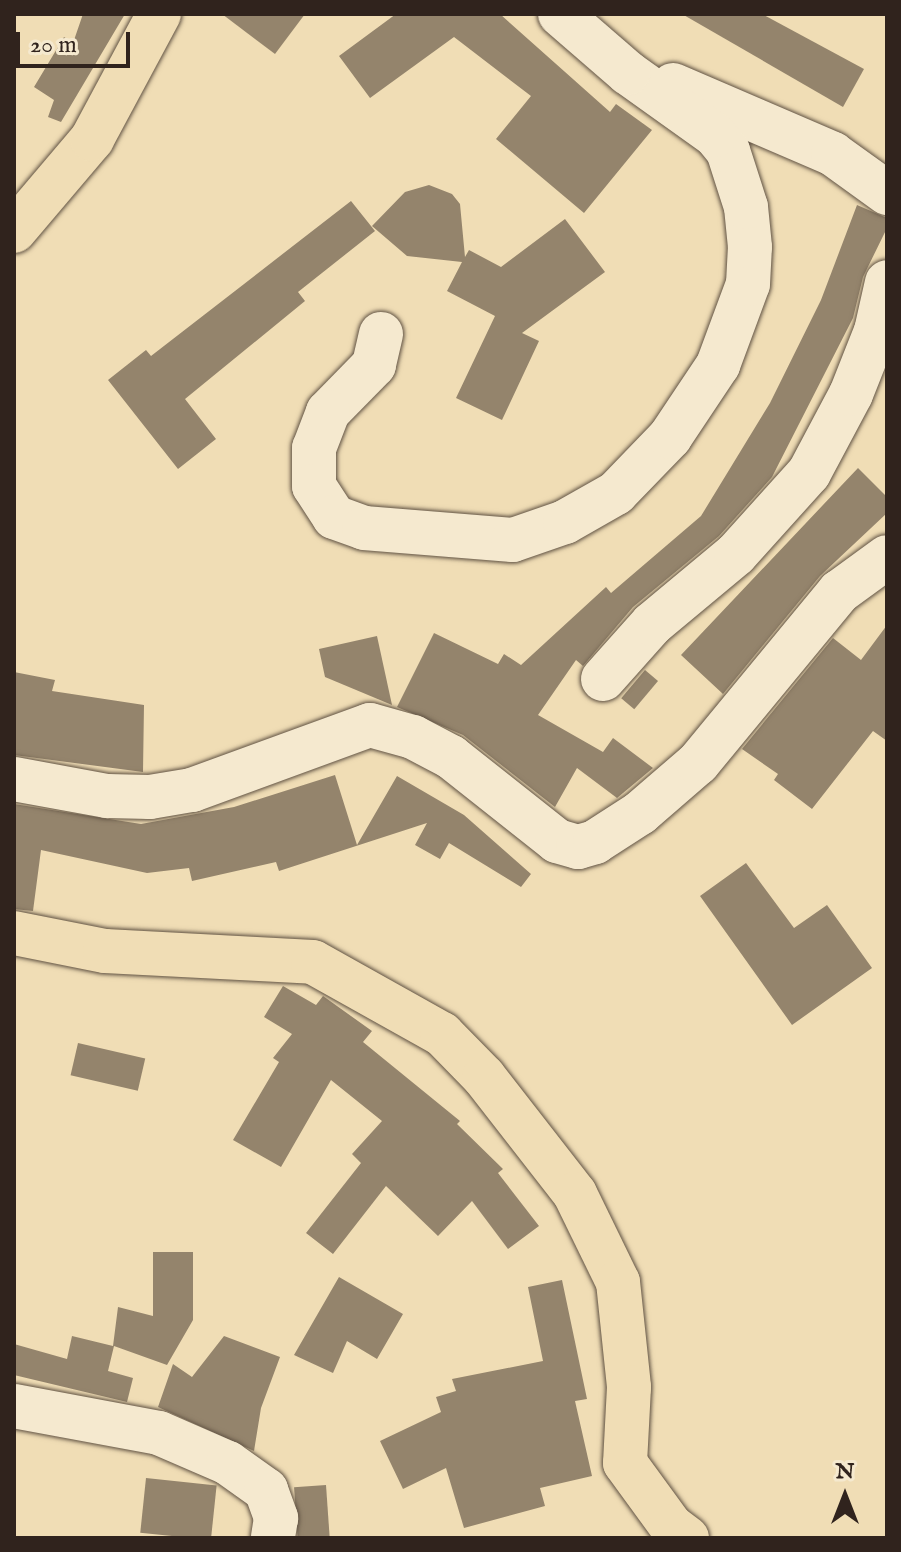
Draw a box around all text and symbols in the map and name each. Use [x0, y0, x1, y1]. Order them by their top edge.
scale bar [20, 16, 134, 66]
text: 20 m [30, 30, 77, 61]
north arrow [805, 1456, 885, 1536]
text: N [835, 1458, 855, 1486]

